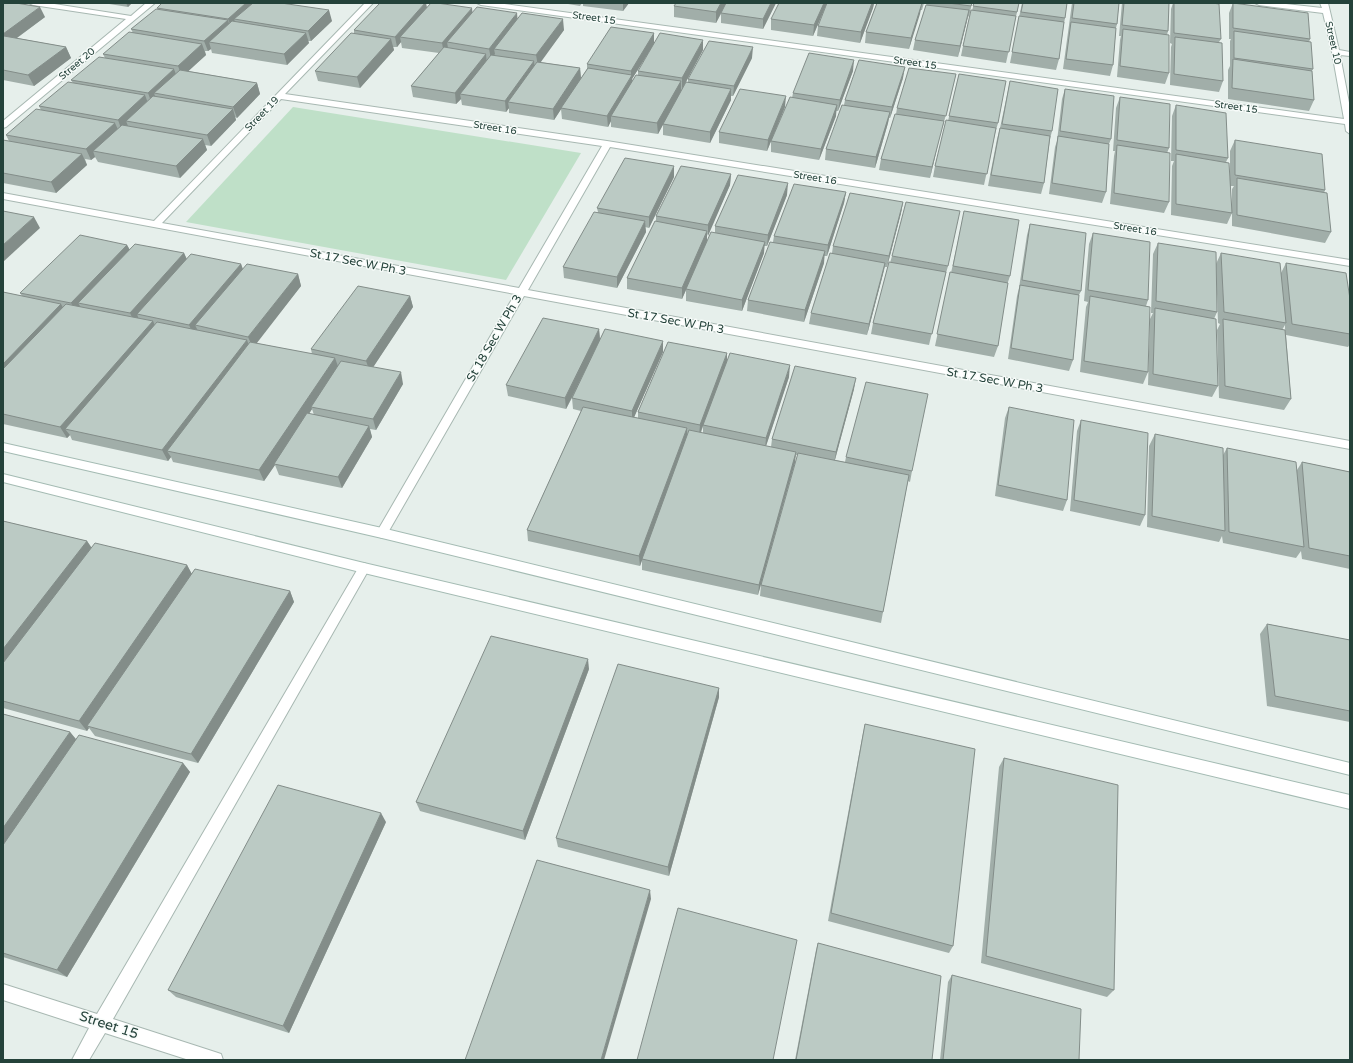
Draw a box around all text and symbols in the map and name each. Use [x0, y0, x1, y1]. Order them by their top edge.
street label: Street 15 [572, 9, 616, 27]
street label: Street 10 [1322, 20, 1344, 66]
street label: Street 20 [56, 45, 98, 83]
street label: Street 15 [893, 54, 937, 72]
street label: Street 19 [242, 94, 282, 134]
street label: Street 15 [1214, 98, 1258, 116]
street label: Street 16 [472, 119, 518, 137]
street label: Street 16 [792, 169, 838, 187]
street label: Street 16 [1112, 220, 1158, 238]
street label: St 17 Sec W Ph 3 [309, 246, 407, 278]
street label: St 18 Sec W Ph 3 [463, 292, 525, 384]
street label: St 17 Sec W Ph 3 [627, 306, 725, 336]
street label: St 17 Sec W Ph 3 [946, 365, 1044, 395]
street label: Street 15 [77, 1007, 141, 1043]

